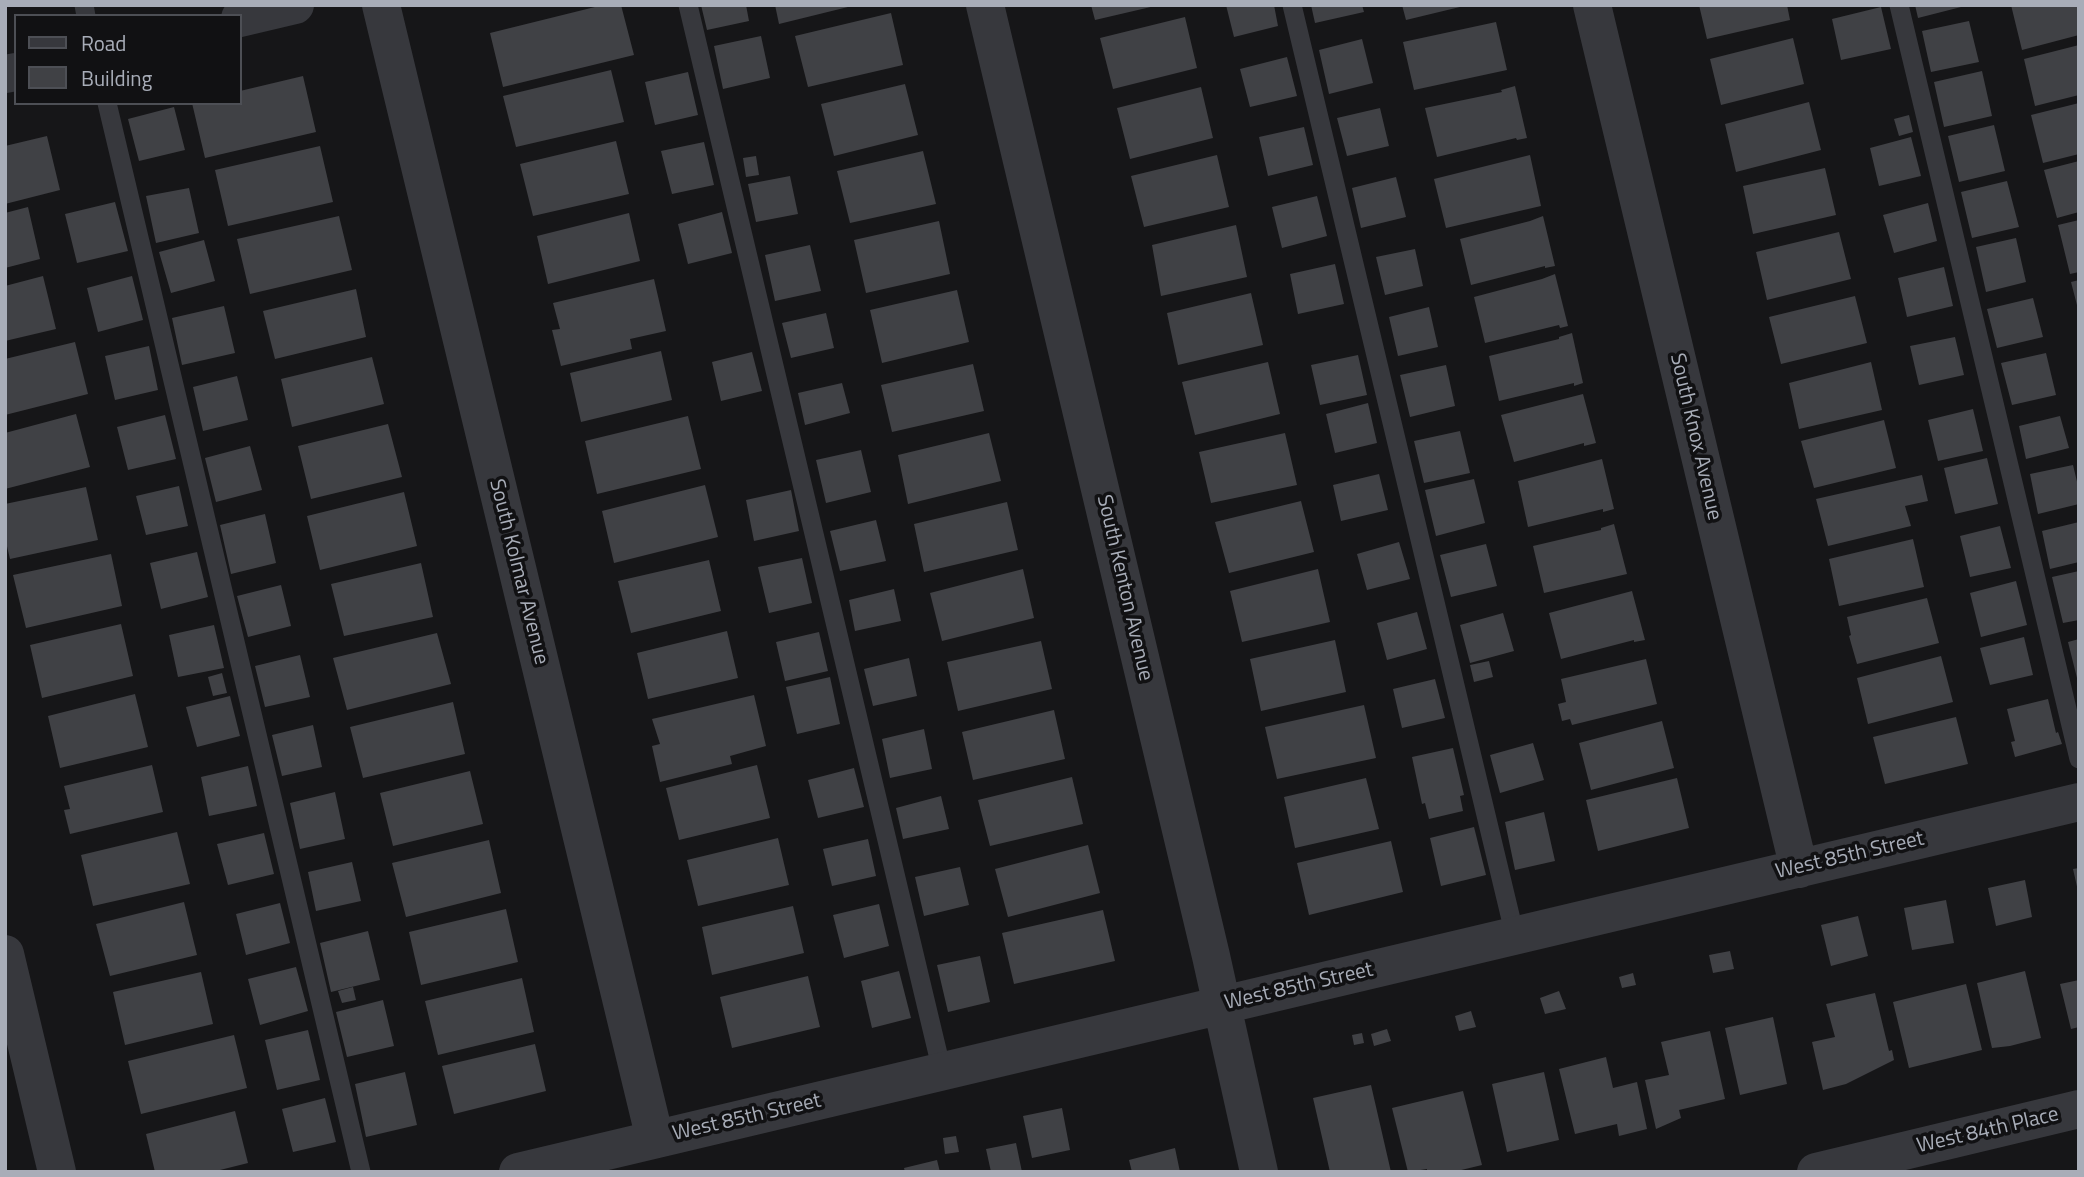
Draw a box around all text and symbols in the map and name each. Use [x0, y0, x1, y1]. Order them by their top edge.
legend [14, 14, 242, 105]
text: Road [81, 27, 126, 59]
text: Building [81, 62, 152, 94]
street label: South Knox Avenue [1664, 351, 1726, 523]
street label: South Kolmar Avenue [483, 477, 553, 667]
street label: South Kenton Avenue [1090, 492, 1158, 684]
street label: West 85th Street [1773, 827, 1927, 885]
street label: West 85th Street [1222, 958, 1376, 1016]
street label: West 85th Street [670, 1089, 824, 1147]
street label: West 84th Place [1915, 1102, 2061, 1160]

